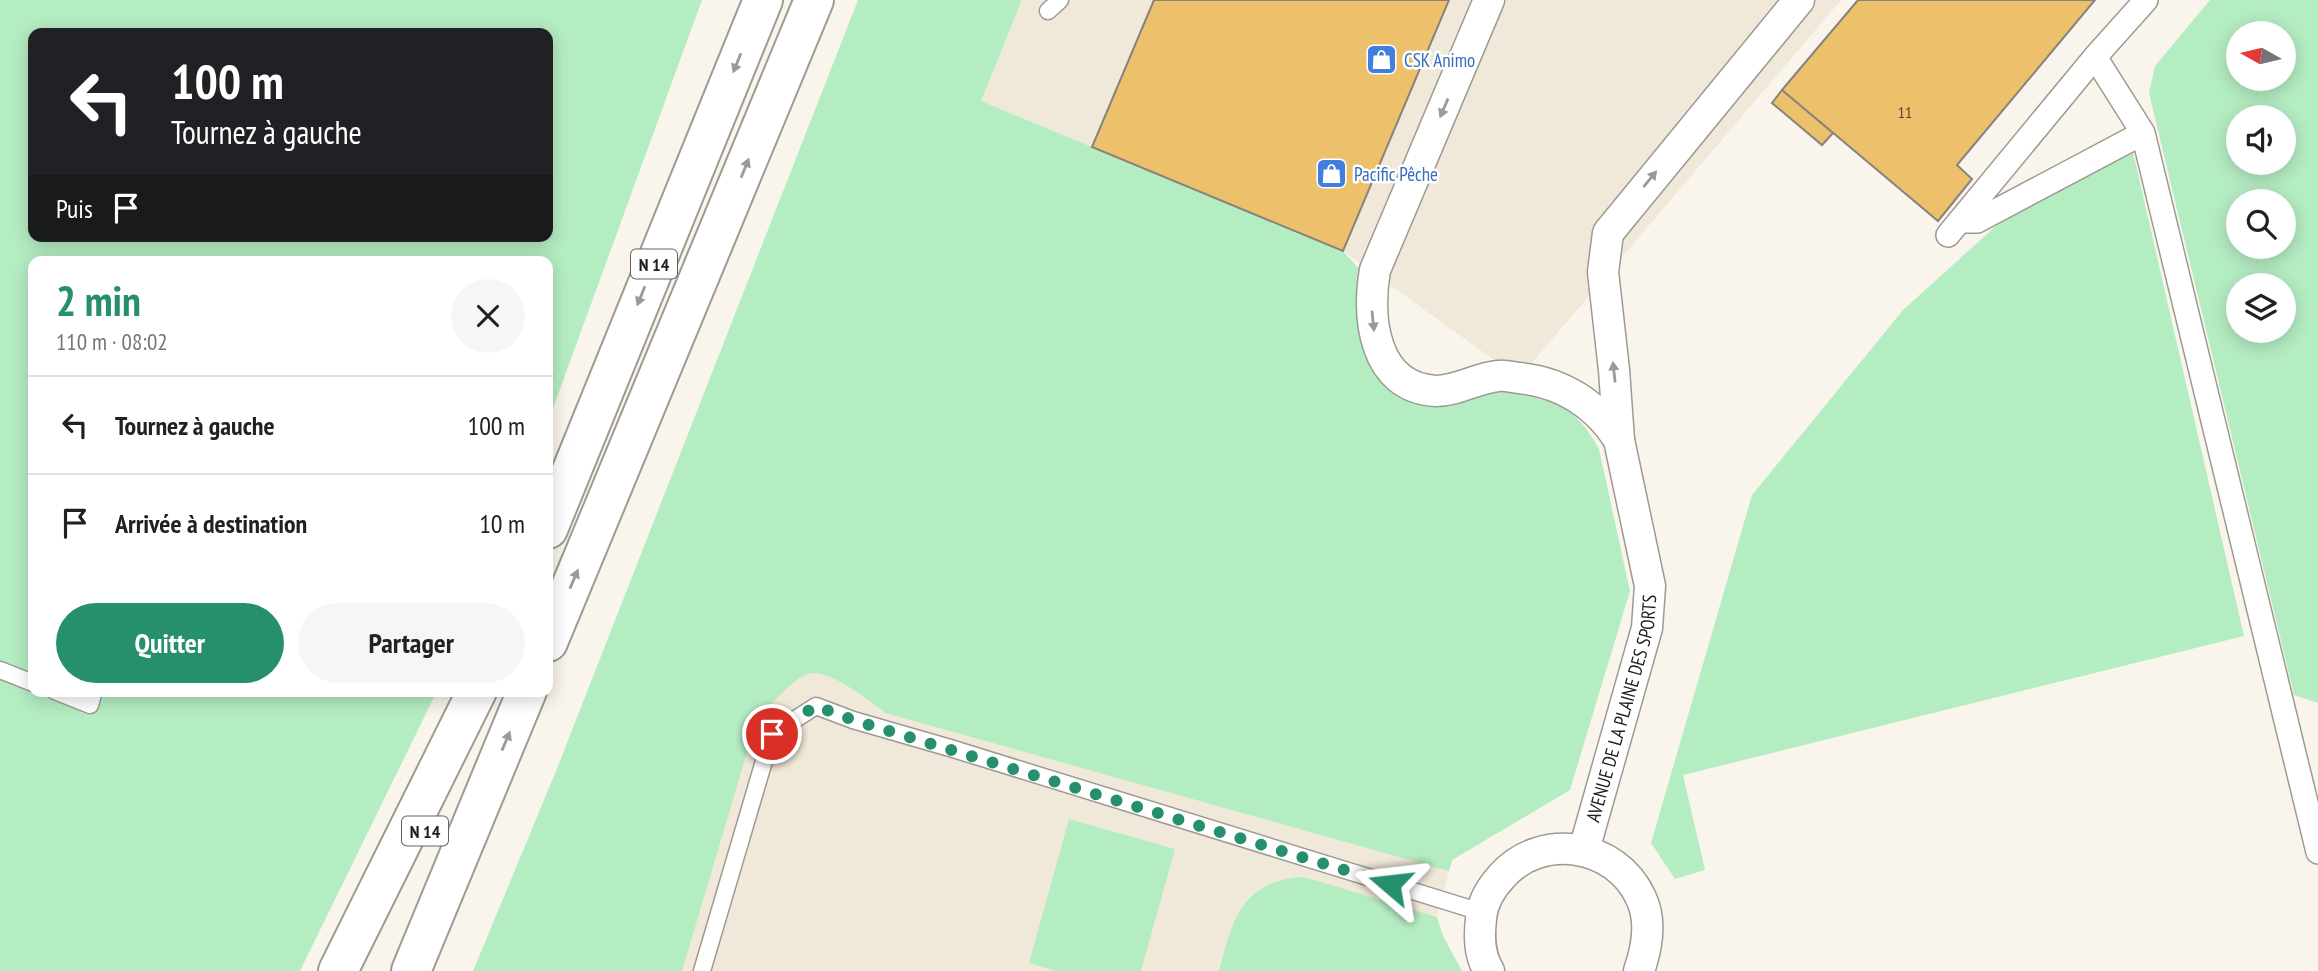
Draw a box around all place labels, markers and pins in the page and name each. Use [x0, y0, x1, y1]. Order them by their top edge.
shop icon: CSK Animo [1364, 43, 1398, 77]
place label: CSK Animo [1404, 48, 1475, 72]
shop icon: Pacific Pêche [1314, 157, 1348, 191]
place label: Pacific Pêche [1354, 162, 1438, 186]
pin [742, 704, 802, 764]

